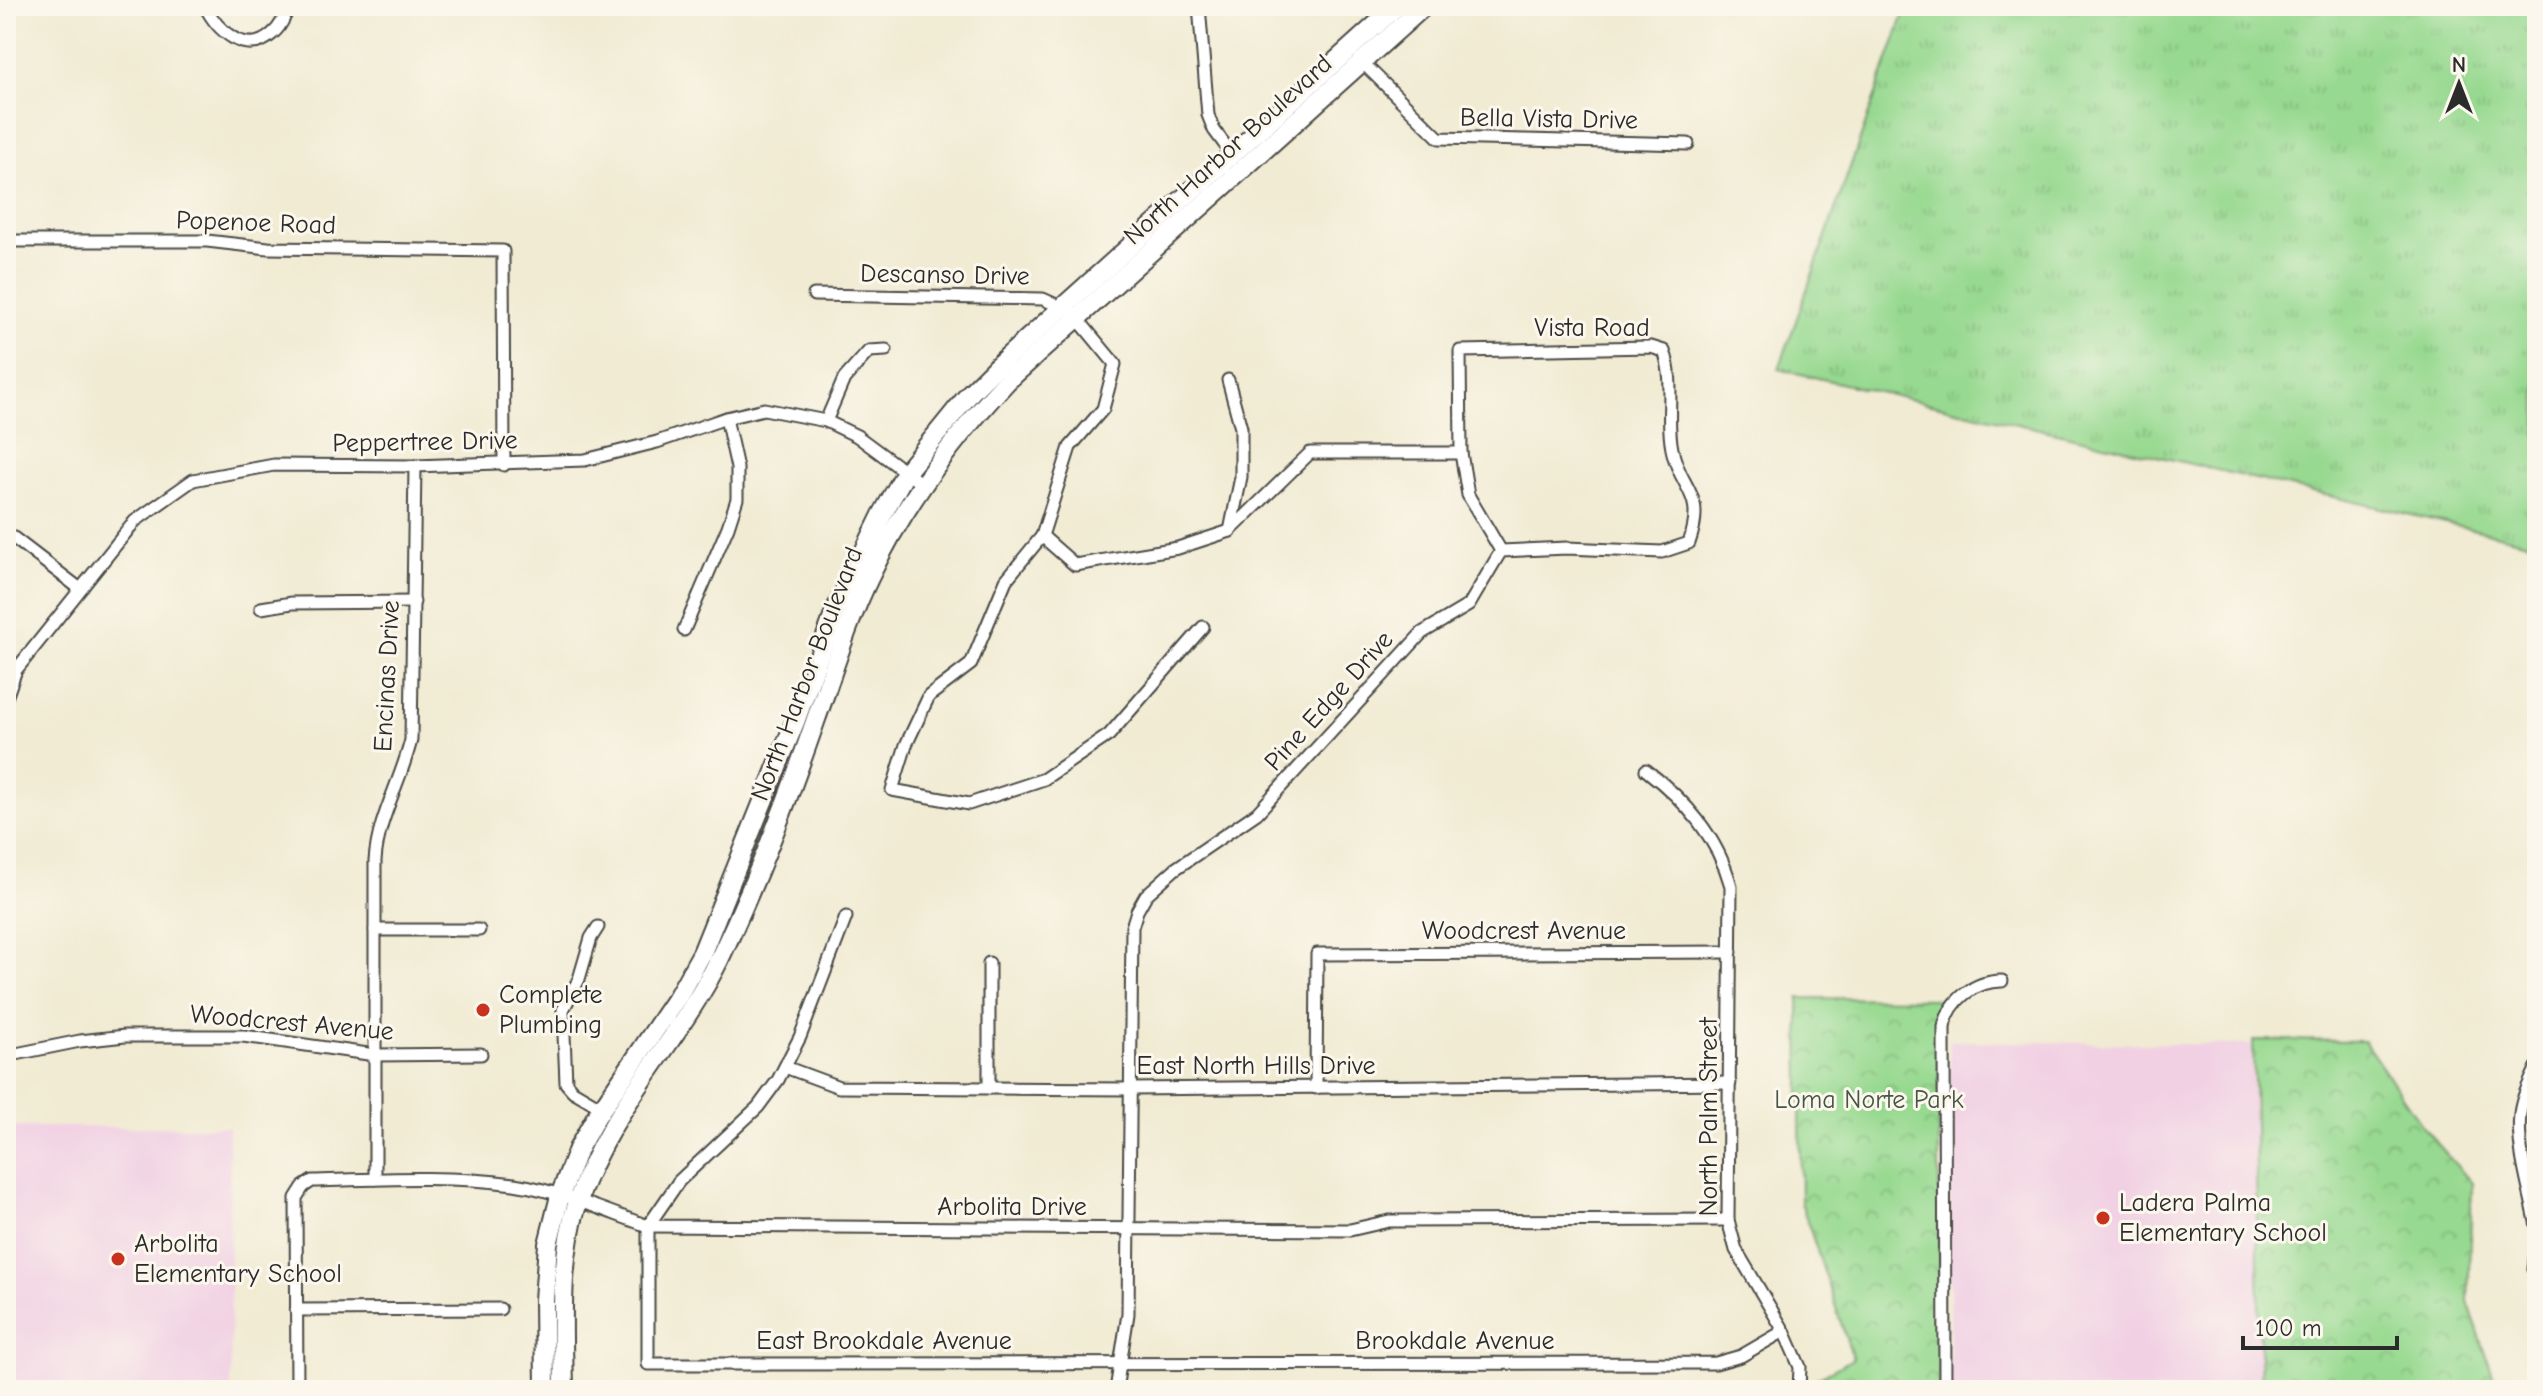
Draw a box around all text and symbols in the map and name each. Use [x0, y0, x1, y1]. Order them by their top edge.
north arrow [2419, 44, 2499, 124]
street label: North Harbor Boulevard [1118, 49, 1338, 251]
text: N [2452, 52, 2466, 78]
street label: Bella Vista Drive [1460, 102, 1638, 136]
street label: Popenoe Road [176, 205, 336, 241]
street label: Descanso Drive [860, 259, 1030, 291]
street label: Vista Road [1534, 313, 1650, 343]
street label: Peppertree Drive [332, 425, 518, 459]
street label: North Harbor Boulevard [745, 543, 869, 805]
street label: Encinas Drive [368, 599, 406, 753]
street label: Pine Edge Drive [1258, 625, 1400, 777]
street label: Woodcrest Avenue [1422, 916, 1626, 946]
place label: Complete Plumbing [499, 980, 602, 1040]
street label: Woodcrest Avenue [189, 999, 395, 1047]
marker: Complete Plumbing [474, 1001, 492, 1019]
street label: North Palm Street [1694, 1016, 1724, 1217]
street label: East North Hills Drive [1137, 1051, 1375, 1081]
park label: Loma Norte Park [1774, 1085, 1964, 1115]
place label: Ladera Palma Elementary School [2119, 1188, 2327, 1248]
street label: Arbolita Drive [937, 1192, 1087, 1222]
marker: Ladera Palma Elementary School [2094, 1209, 2112, 1227]
place label: Arbolita Elementary School [134, 1229, 342, 1289]
marker: Arbolita Elementary School [109, 1250, 127, 1268]
scale bar [2243, 1300, 2397, 1350]
text: 100 m [2255, 1314, 2322, 1342]
street label: East Brookdale Avenue [756, 1326, 1012, 1356]
street label: Brookdale Avenue [1355, 1326, 1555, 1356]

